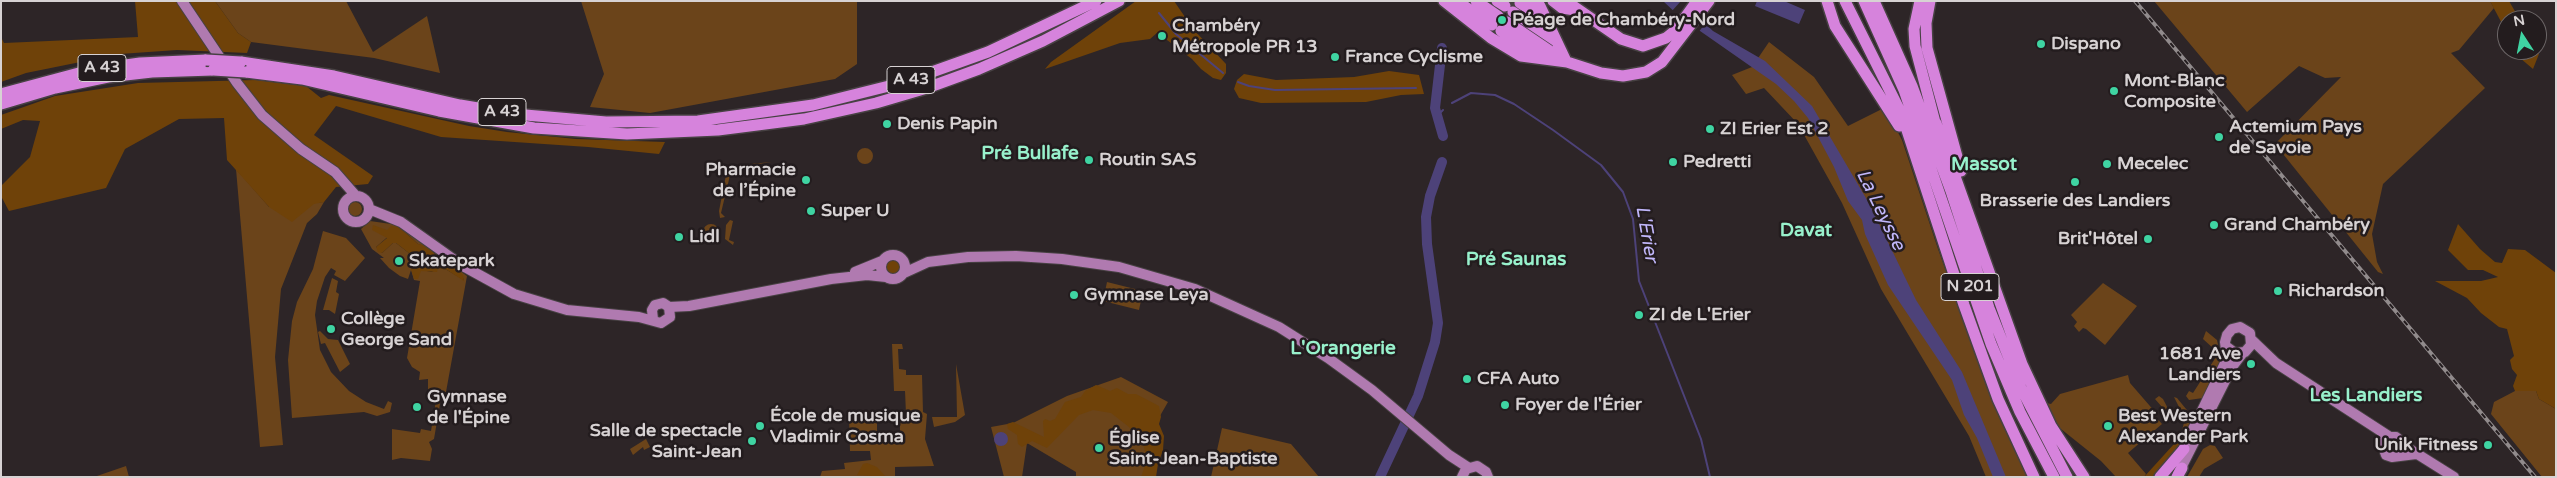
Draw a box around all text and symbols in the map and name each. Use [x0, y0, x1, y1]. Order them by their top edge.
place label: Péage de Chambéry-Nord [1512, 9, 1735, 31]
north arrow [2497, 10, 2547, 60]
text: N [2512, 11, 2526, 30]
marker: Péage de Chambéry-Nord [1496, 14, 1508, 26]
place label: Chambéry Métropole PR 13 [1172, 15, 1318, 58]
marker: Chambéry Métropole PR 13 [1156, 30, 1168, 42]
place label: Dispano [2051, 33, 2121, 55]
marker: Dispano [2035, 38, 2047, 50]
place label: France Cyclisme [1345, 46, 1483, 68]
marker: France Cyclisme [1329, 51, 1341, 63]
road number: A 43 [78, 54, 126, 82]
road number: A 43 [887, 66, 935, 94]
place label: Mont-Blanc Composite [2124, 70, 2225, 112]
marker: Mont-Blanc Composite [2108, 85, 2120, 97]
road number: A 43 [478, 98, 526, 125]
place label: Denis Papin [897, 113, 998, 135]
place label: Actemium Pays de Savoie [2229, 116, 2362, 158]
marker: Denis Papin [881, 118, 893, 130]
place label: ZI Erier Est 2 [1720, 118, 1829, 140]
marker: ZI Erier Est 2 [1704, 123, 1716, 135]
marker: Actemium Pays de Savoie [2213, 131, 2225, 143]
district label: Pré Bullafe [981, 143, 1079, 165]
place label: Routin SAS [1099, 149, 1196, 171]
place label: Pedretti [1683, 151, 1751, 173]
place label: Mecelec [2117, 153, 2188, 175]
marker: Routin SAS [1083, 154, 1095, 166]
district label: Massot [1951, 154, 2017, 176]
marker: Pedretti [1667, 156, 1679, 168]
marker: Mecelec [2101, 158, 2113, 170]
place label: Pharmacie de l’Épine [705, 159, 796, 202]
water label: La Leysse [1851, 166, 1909, 254]
marker: Pharmacie de l’Épine [800, 174, 812, 186]
marker: Brasserie des Landiers [2069, 176, 2081, 188]
place label: Brasserie des Landiers [1980, 190, 2170, 212]
place label: Super U [821, 200, 890, 222]
water label: L'Erier [1630, 204, 1662, 264]
marker: Super U [805, 205, 817, 217]
place label: Grand Chambéry [2224, 214, 2370, 236]
marker: Grand Chambéry [2208, 219, 2220, 231]
district label: Davat [1780, 220, 1832, 242]
place label: Lidl [689, 226, 720, 248]
place label: Brit'Hôtel [2058, 228, 2138, 250]
marker: Lidl [673, 231, 685, 243]
marker: Brit'Hôtel [2142, 233, 2154, 245]
district label: Pré Saunas [1466, 249, 1566, 271]
place label: Skatepark [409, 250, 495, 272]
marker: Skatepark [393, 255, 405, 267]
road number: N 201 [1941, 274, 1999, 300]
place label: Richardson [2288, 280, 2384, 302]
place label: Gymnase Leya [1084, 284, 1209, 306]
marker: Richardson [2272, 285, 2284, 297]
marker: Gymnase Leya [1068, 289, 1080, 301]
place label: ZI de L'Erier [1649, 304, 1751, 326]
place label: Collège George Sand [341, 308, 452, 350]
marker: ZI de L'Erier [1633, 309, 1645, 321]
marker: Collège George Sand [325, 323, 337, 335]
district label: L'Orangerie [1290, 338, 1396, 360]
place label: 1681 Ave Landiers [2159, 343, 2241, 386]
marker: 1681 Ave Landiers [2245, 358, 2257, 370]
place label: CFA Auto [1477, 368, 1559, 390]
marker: CFA Auto [1461, 373, 1473, 385]
district label: Les Landiers [2310, 385, 2422, 407]
place label: Gymnase de l'Épine [427, 386, 510, 428]
place label: Foyer de l'Érier [1515, 394, 1642, 416]
marker: Foyer de l'Érier [1499, 399, 1511, 411]
marker: Gymnase de l'Épine [411, 401, 423, 413]
place label: École de musique Vladimir Cosma [770, 405, 920, 448]
place label: Best Western Alexander Park [2118, 405, 2248, 448]
place label: Salle de spectacle Saint-Jean [590, 420, 742, 462]
marker: École de musique Vladimir Cosma [754, 420, 766, 432]
marker: Best Western Alexander Park [2102, 420, 2114, 432]
place label: Église Saint-Jean-Baptiste [1109, 427, 1277, 469]
place label: Unik Fitness [2374, 434, 2478, 456]
marker: Salle de spectacle Saint-Jean [746, 435, 758, 447]
marker: Unik Fitness [2482, 439, 2494, 451]
marker: Église Saint-Jean-Baptiste [1093, 442, 1105, 454]

